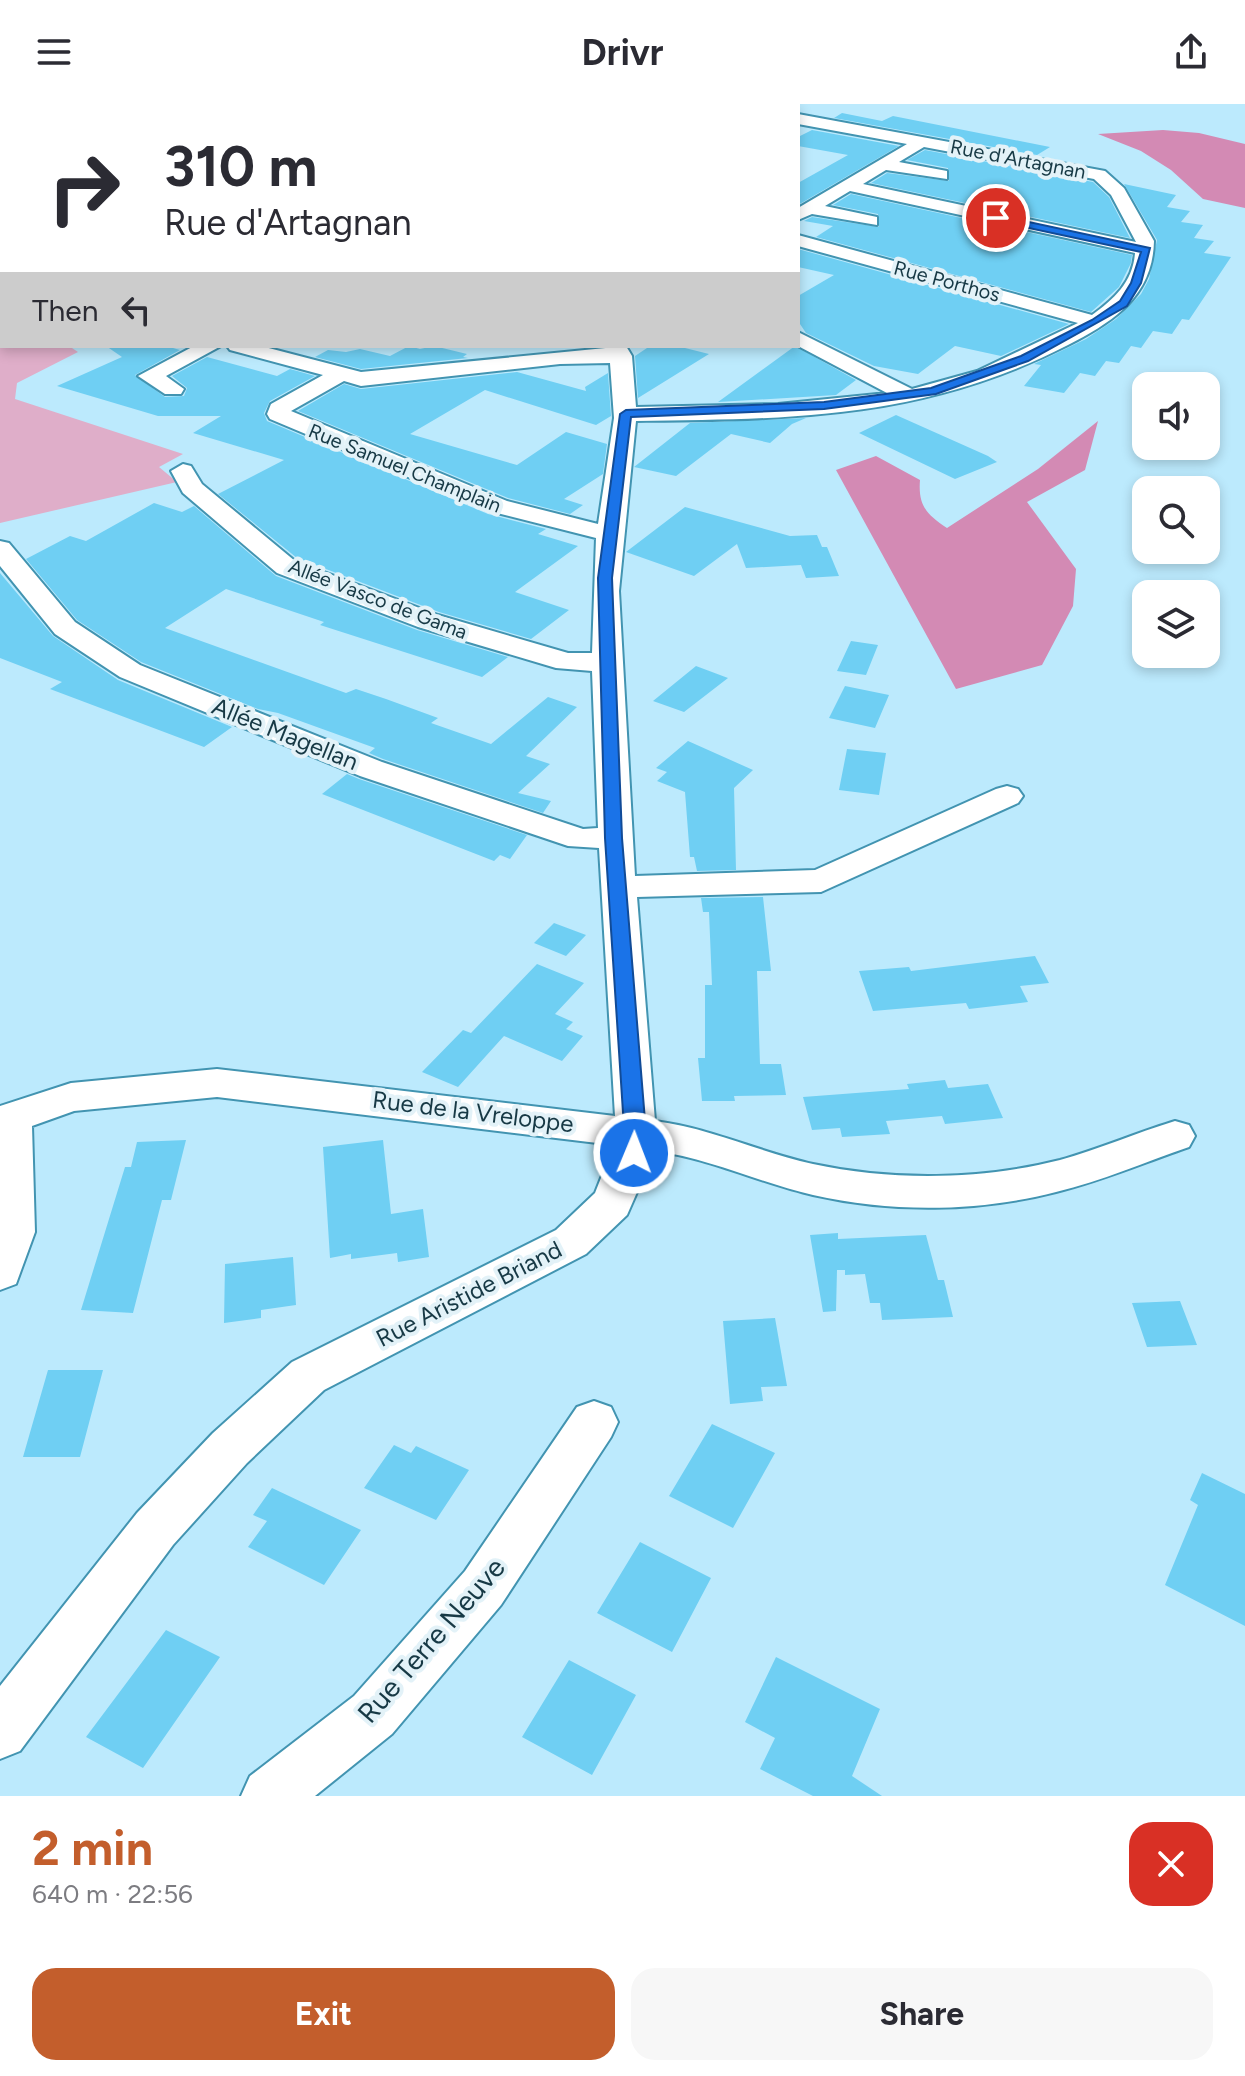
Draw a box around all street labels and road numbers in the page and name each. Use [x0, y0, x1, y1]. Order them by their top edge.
street label: Rue d'Artagnan [948, 134, 1088, 184]
street label: Rue Porthos [891, 255, 1003, 307]
street label: Rue Samuel Champlain [305, 418, 505, 518]
street label: Allée Vasco de Gama [285, 554, 471, 644]
street label: Allée Magellan [208, 691, 362, 776]
street label: Rue de la Vreloppe [371, 1085, 575, 1138]
street label: Rue Aristide Briand [371, 1234, 566, 1353]
street label: Rue Terre Neuve [350, 1550, 512, 1730]

